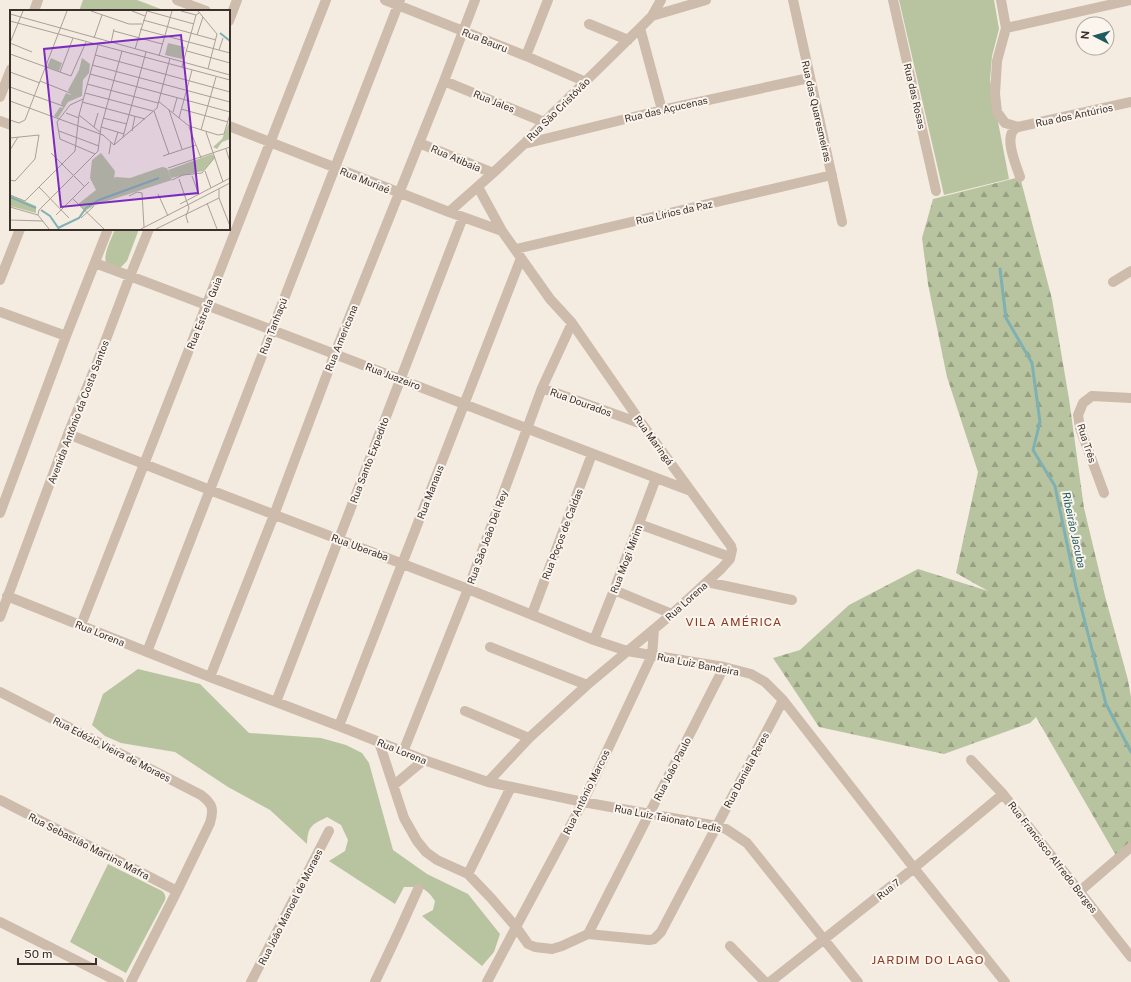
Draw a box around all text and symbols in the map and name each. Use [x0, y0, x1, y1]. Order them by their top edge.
inset map [10, 10, 230, 230]
north arrow [1075, 16, 1115, 56]
street label: Rua Bauru [460, 25, 510, 55]
text: N [1079, 30, 1091, 40]
street label: Rua das Quaresmeiras [799, 59, 835, 163]
street label: Rua das Rosas [902, 62, 928, 130]
street label: Rua São Cristóvão [524, 75, 592, 143]
street label: Rua Jales [472, 87, 516, 115]
street label: Rua das Açucenas [623, 94, 709, 124]
street label: Rua dos Antúrios [1034, 101, 1114, 129]
street label: Rua Atibaia [429, 142, 483, 174]
street label: Rua Muriaé [338, 165, 392, 196]
street label: Rua Lírios da Paz [634, 197, 714, 227]
street label: Rua Estrela Guia [184, 275, 224, 351]
street label: Rua Tanhaçú [257, 296, 289, 356]
street label: Rua Americana [322, 303, 360, 373]
street label: Avenida Antônio da Costa Santos [45, 338, 111, 486]
street label: Rua Juazeiro [364, 360, 423, 392]
street label: Rua Dourados [548, 385, 614, 419]
street label: Rua Maringá [632, 413, 676, 467]
street label: Rua Santo Expedito [347, 415, 391, 505]
street label: Rua Três [1075, 422, 1099, 464]
street label: Rua Manaus [414, 463, 446, 521]
street label: Rua Poços de Caldas [539, 487, 585, 581]
street label: Rua São João Del Rey [464, 488, 510, 586]
water label: Ribeirão Jacuba [1060, 491, 1088, 569]
street label: Rua Mogi Mirim [607, 523, 645, 595]
street label: Rua Uberaba [330, 531, 390, 563]
street label: Rua Lorena [662, 579, 710, 623]
district label: VILA AMÉRICA [686, 615, 782, 629]
street label: Rua Lorena [73, 618, 127, 648]
street label: Rua Luiz Bandeira [656, 650, 740, 678]
street label: Rua Edézio Vieira de Moraes [51, 714, 173, 784]
street label: Rua Daniela Peres [721, 730, 771, 810]
street label: Rua João Paulo [651, 735, 693, 803]
street label: Rua Lorena [375, 736, 429, 766]
street label: Rua Antônio Marcos [560, 748, 612, 836]
street label: Rua Francisco Alfredo Borges [1006, 799, 1100, 915]
street label: Rua Luiz Taionato Ledis [614, 802, 722, 834]
street label: Rua Sebastião Martins Mafra [26, 810, 152, 882]
street label: Rua João Manoel de Moraes [255, 847, 325, 967]
street label: Rua 7 [874, 876, 902, 902]
scale bar [18, 940, 96, 966]
text: 50 m [24, 947, 52, 961]
district label: JARDIM DO LAGO [872, 953, 985, 967]

